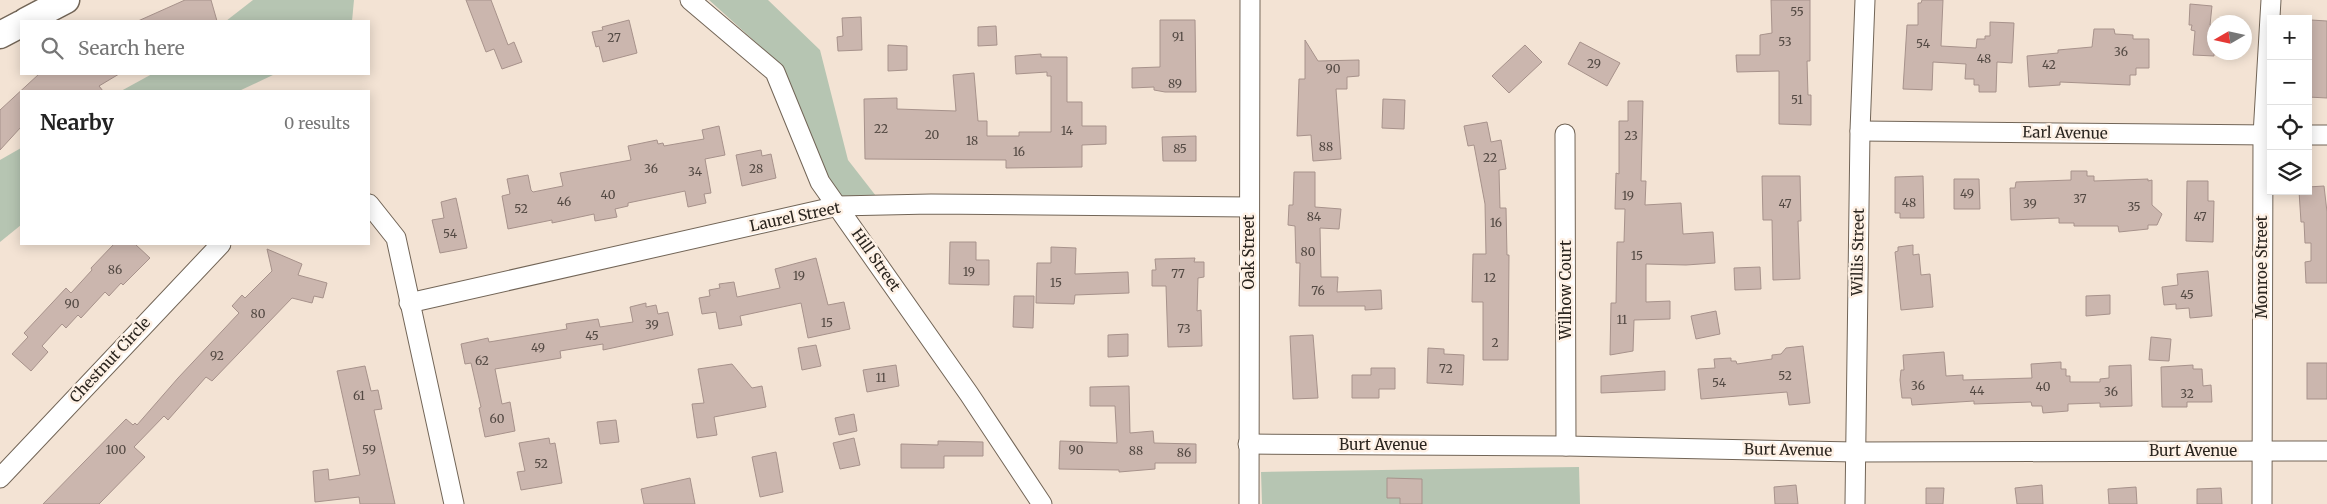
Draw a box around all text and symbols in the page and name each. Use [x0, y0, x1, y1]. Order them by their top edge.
house number: 55 [1790, 4, 1804, 19]
north arrow [2207, 15, 2252, 60]
map controls [2267, 15, 2312, 195]
button: + [2267, 15, 2312, 60]
search box [20, 20, 370, 75]
house number: 91 [1172, 29, 1185, 44]
house number: 27 [607, 30, 621, 45]
icon: search [38, 34, 66, 62]
house number: 53 [1778, 34, 1792, 49]
text: Search here [78, 36, 185, 60]
house number: 54 [1916, 36, 1931, 51]
house number: 36 [2114, 44, 2128, 59]
house number: 48 [1977, 51, 1991, 66]
house number: 29 [1587, 56, 1601, 71]
house number: 42 [2042, 57, 2056, 72]
button: − [2267, 60, 2312, 105]
house number: 90 [1325, 61, 1341, 76]
house number: 89 [1168, 76, 1182, 91]
house number: 51 [1791, 92, 1803, 107]
button: locate [2267, 105, 2312, 150]
text: Nearby [40, 109, 114, 136]
text: 0 results [284, 113, 350, 133]
house number: 22 [874, 121, 888, 136]
street label: Earl Avenue [2022, 122, 2108, 143]
house number: 14 [1061, 123, 1074, 138]
house number: 20 [925, 127, 940, 142]
house number: 23 [1624, 128, 1638, 143]
house number: 18 [966, 133, 978, 148]
house number: 88 [1319, 139, 1333, 154]
house number: 85 [1173, 141, 1187, 156]
house number: 16 [1013, 144, 1025, 159]
house number: 22 [1483, 150, 1497, 165]
button: layers [2267, 150, 2312, 195]
house number: 36 [644, 161, 658, 176]
house number: 28 [749, 161, 763, 176]
house number: 34 [688, 164, 703, 179]
house number: 49 [1960, 186, 1974, 201]
house number: 40 [601, 187, 616, 202]
house number: 19 [1622, 188, 1634, 203]
house number: 37 [2073, 191, 2087, 206]
house number: 46 [557, 194, 571, 209]
house number: 48 [1902, 195, 1916, 210]
house number: 47 [1778, 196, 1792, 211]
house number: 39 [2023, 196, 2037, 211]
street label: Laurel Street [748, 198, 842, 235]
house number: 35 [2127, 199, 2141, 214]
house number: 52 [514, 201, 528, 216]
street label: Willis Street [1847, 208, 1868, 297]
house number: 84 [1307, 209, 1322, 224]
house number: 47 [2193, 209, 2207, 224]
street label: Oak Street [1239, 214, 1258, 289]
house number: 16 [1490, 215, 1502, 230]
street label: Monroe Street [2252, 215, 2271, 319]
street label: Hill Street [848, 225, 905, 295]
house number: 54 [443, 226, 458, 241]
street label: Wilhow Court [1556, 240, 1575, 341]
house number: 80 [1301, 244, 1316, 259]
house number: 15 [1631, 248, 1643, 263]
house number: 86 [108, 262, 122, 277]
house number: 19 [963, 264, 975, 279]
house number: 77 [1171, 266, 1185, 281]
house number: 19 [793, 268, 805, 283]
house number: 12 [1484, 270, 1496, 285]
house number: 15 [1050, 275, 1062, 290]
house number: 76 [1311, 283, 1325, 298]
house number: 45 [2180, 287, 2194, 302]
house number: 90 [64, 296, 80, 311]
house number: 80 [251, 306, 266, 321]
house number: 11 [1617, 312, 1628, 327]
street label: Chestnut Circle [65, 313, 154, 406]
house number: 15 [821, 315, 833, 330]
house number: 39 [645, 317, 659, 332]
house number: 73 [1177, 321, 1191, 336]
house number: 45 [585, 328, 599, 343]
house number: 2 [1491, 335, 1499, 350]
house number: 49 [531, 340, 545, 355]
house number: 92 [210, 348, 224, 363]
house number: 62 [475, 353, 489, 368]
house number: 72 [1439, 361, 1453, 376]
house number: 52 [1778, 368, 1792, 383]
house number: 11 [876, 370, 887, 385]
house number: 54 [1712, 375, 1727, 390]
house number: 36 [1911, 378, 1925, 393]
house number: 40 [2036, 379, 2051, 394]
house number: 44 [1970, 383, 1985, 398]
house number: 36 [2104, 384, 2118, 399]
house number: 32 [2180, 386, 2194, 401]
house number: 61 [353, 388, 365, 403]
house number: 60 [490, 411, 505, 426]
street label: Burt Avenue [1339, 435, 1427, 454]
street label: Burt Avenue [1744, 439, 1832, 460]
street label: Burt Avenue [2149, 441, 2237, 460]
house number: 100 [106, 442, 126, 457]
house number: 59 [362, 442, 376, 457]
house number: 90 [1068, 442, 1084, 457]
house number: 88 [1129, 443, 1143, 458]
house number: 86 [1177, 445, 1191, 460]
house number: 52 [534, 456, 548, 471]

